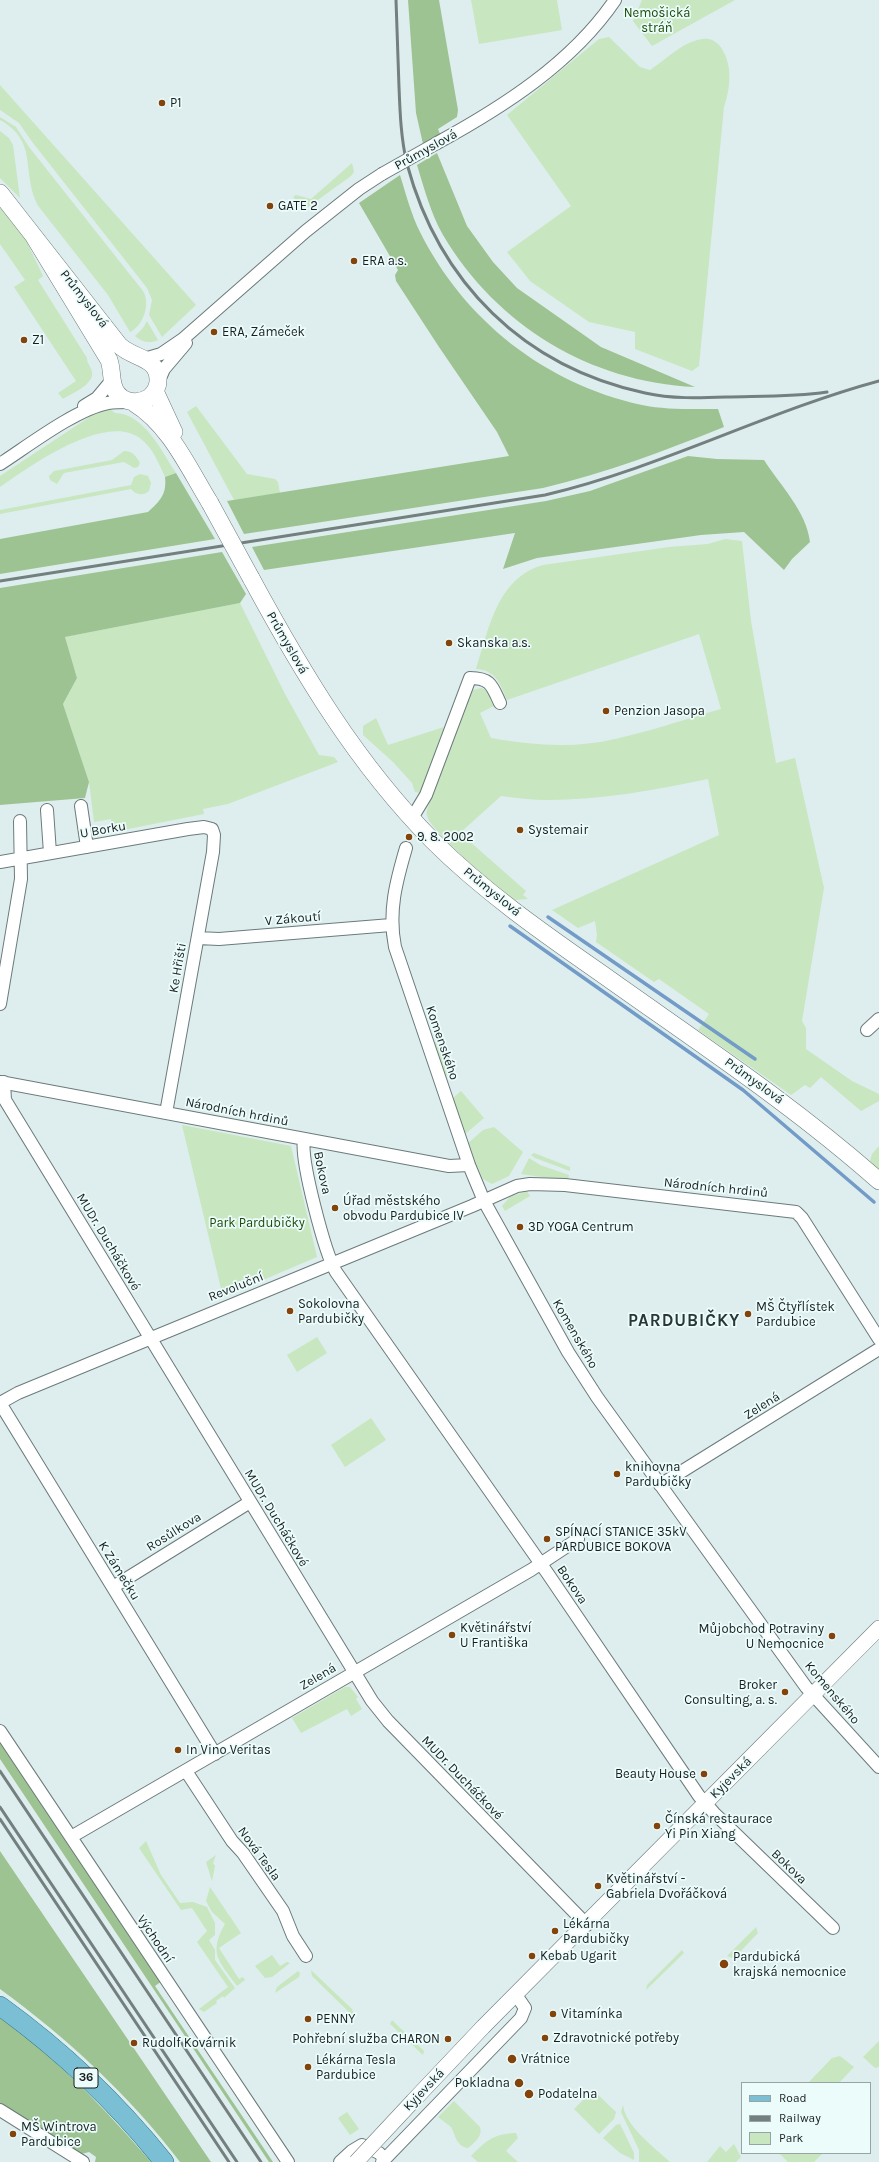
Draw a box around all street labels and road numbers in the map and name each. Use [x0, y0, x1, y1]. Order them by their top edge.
street label: Průmyslová [392, 126, 460, 174]
street label: Průmyslová [57, 267, 111, 331]
street label: Průmyslová [263, 609, 311, 677]
street label: U Borku [79, 818, 127, 842]
street label: Průmyslová [460, 864, 524, 920]
street label: V Zákoutí [264, 909, 322, 929]
street label: Ke Hřišti [166, 942, 190, 994]
street label: Komenského [422, 1004, 462, 1082]
street label: Průmyslová [721, 1054, 787, 1108]
street label: Národních hrdinů [184, 1094, 290, 1130]
street label: Bokova [310, 1150, 334, 1196]
street label: Národních hrdinů [663, 1175, 769, 1201]
street label: MUDr. Ducháčkové [73, 1191, 143, 1293]
street label: Revoluční [206, 1269, 266, 1305]
street label: Komenského [549, 1297, 601, 1371]
street label: Zelená [741, 1389, 783, 1423]
street label: MUDr. Ducháčkové [241, 1467, 311, 1569]
street label: Rosůlkova [144, 1509, 204, 1555]
street label: K Zámečku [95, 1539, 143, 1603]
street label: Bokova [553, 1563, 591, 1607]
street label: Komenského [801, 1658, 863, 1728]
street label: Zelená [297, 1660, 339, 1694]
street label: MUDr. Ducháčkové [418, 1733, 506, 1823]
street label: Kyjevská [707, 1754, 755, 1802]
street label: Nová Tesla [234, 1824, 284, 1884]
street label: Bokova [768, 1846, 810, 1888]
street label: Východní [133, 1912, 177, 1966]
street label: Kyjevská [400, 2066, 448, 2114]
road number: 36 [74, 2068, 98, 2088]

